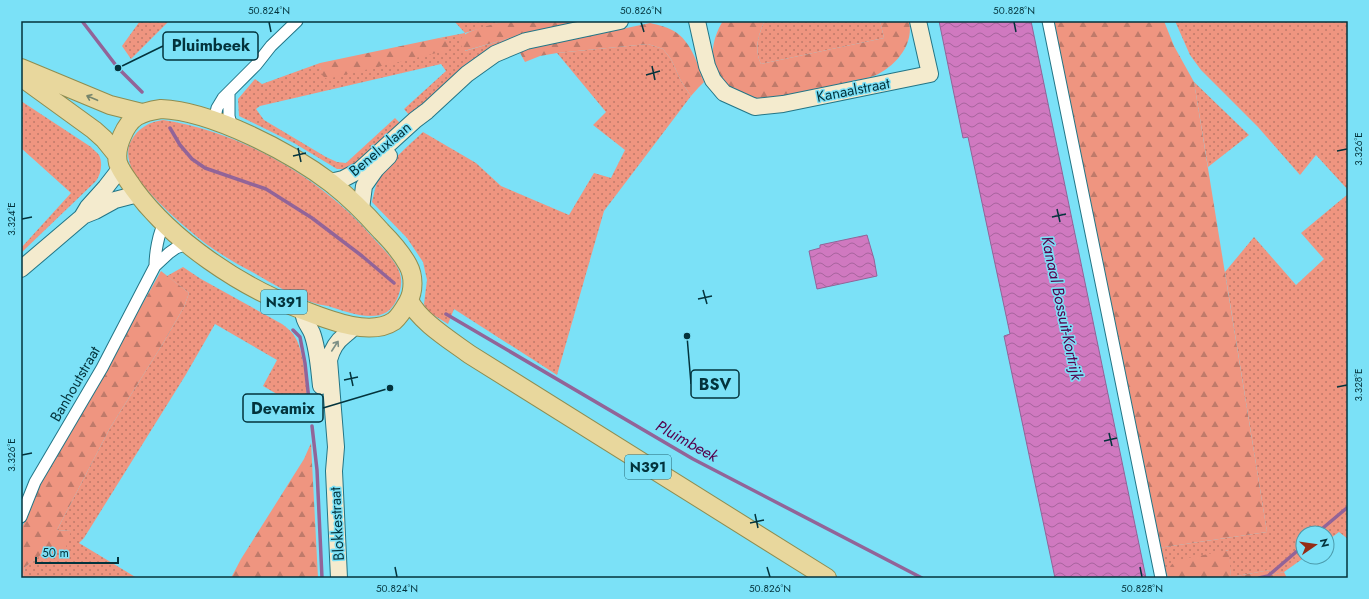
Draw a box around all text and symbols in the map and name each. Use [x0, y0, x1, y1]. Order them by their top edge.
text: 50.824°N [248, 3, 290, 18]
text: 50.826°N [620, 3, 662, 18]
text: 50.828°N [993, 3, 1035, 18]
callout: Pluimbeek [163, 32, 258, 60]
text: Pluimbeek [172, 34, 251, 57]
street label: Kanaalstraat [814, 72, 892, 108]
one-way arrow [86, 93, 98, 101]
street label: Beneluxlaan [344, 116, 416, 182]
text: 3.326°E [1351, 132, 1366, 166]
text: 3.324°E [4, 202, 19, 236]
water label: Kanaal Bossuit-Kortrijk [1036, 234, 1089, 383]
road number: N391 [261, 290, 307, 314]
one-way arrow [330, 341, 339, 352]
street label: Banhoutstraat [45, 342, 106, 426]
text: 3.328°E [1351, 368, 1366, 402]
callout: BSV [691, 370, 739, 398]
text: BSV [699, 373, 731, 396]
callout: Devamix [243, 394, 323, 422]
text: Devamix [251, 397, 315, 420]
water label: Pluimbeek [652, 414, 723, 468]
text: 3.326°E [4, 438, 19, 472]
road number: N391 [625, 455, 671, 479]
street label: Blokkestraat [324, 486, 350, 561]
north arrow [1295, 525, 1335, 565]
text: N [1316, 537, 1334, 549]
scale bar [36, 539, 118, 565]
text: 50 m [42, 544, 69, 562]
text: 50.824°N [376, 581, 418, 596]
text: 50.826°N [749, 581, 791, 596]
text: 50.828°N [1121, 581, 1163, 596]

